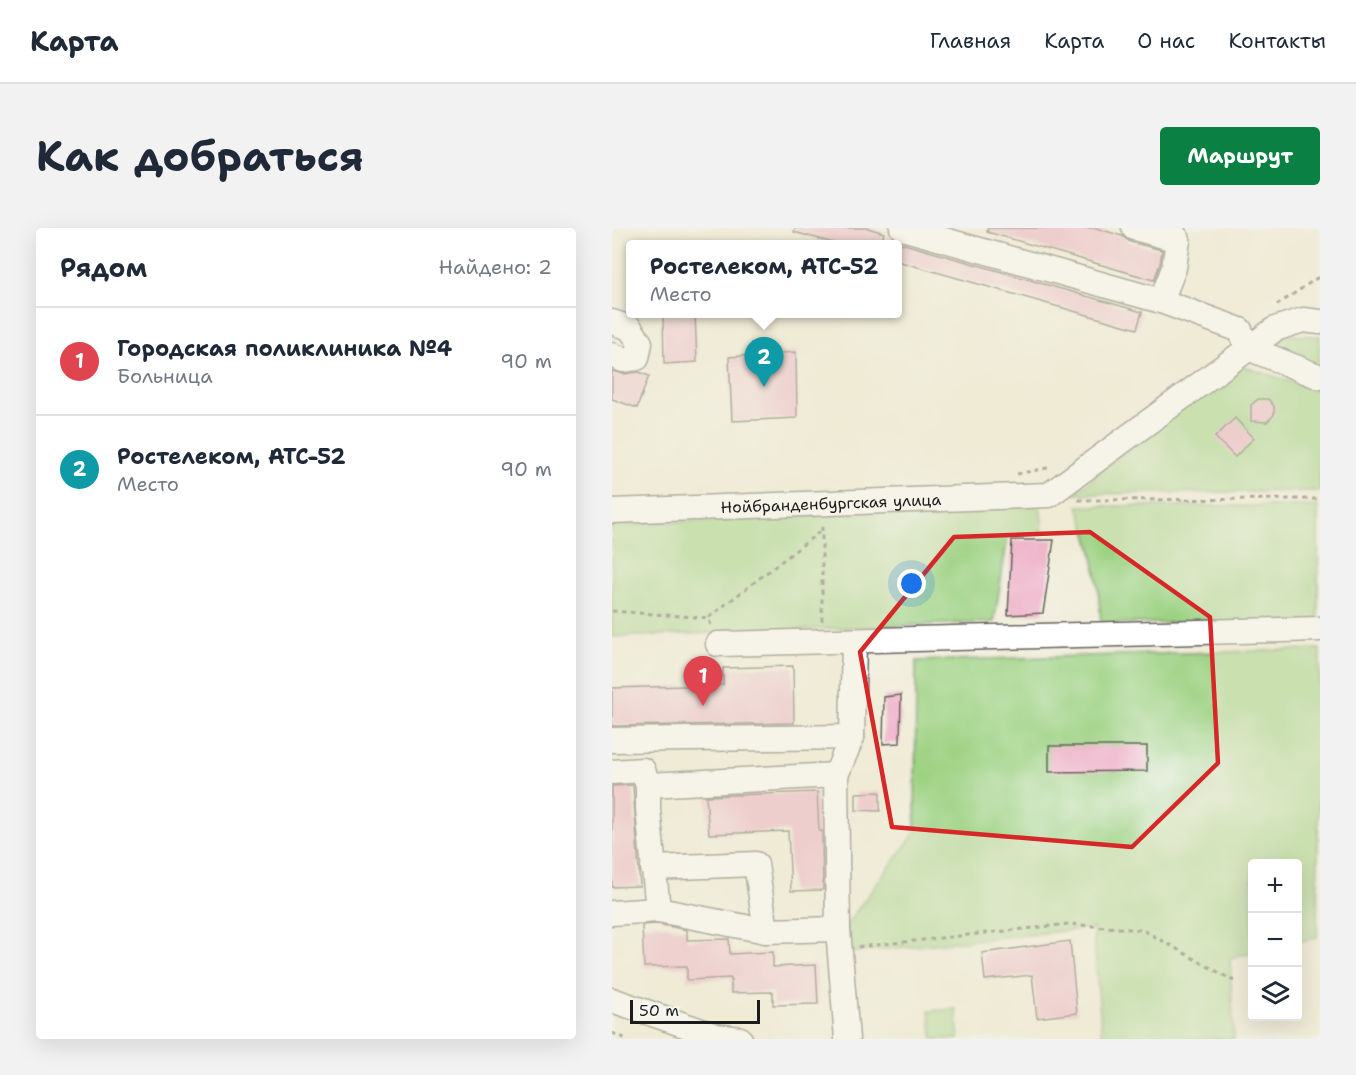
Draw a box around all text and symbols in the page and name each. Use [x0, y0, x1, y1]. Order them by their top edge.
text: Карта [30, 22, 119, 60]
text: Главная [930, 27, 1011, 55]
text: Карта [1044, 27, 1104, 55]
text: О нас [1137, 27, 1195, 55]
text: Контакты [1228, 27, 1326, 55]
button: Маршрут [1160, 127, 1320, 185]
text: Как добраться [36, 128, 364, 184]
popup [626, 240, 902, 318]
text: Рядом [60, 250, 147, 285]
text: Ростелеком, АТС-52 [650, 252, 878, 281]
text: Найдено: 2 [439, 254, 552, 280]
text: Место [650, 281, 712, 307]
text: Городская поликлиника №4 [117, 334, 452, 363]
pin: 2 [744, 338, 784, 387]
text: 1 [75, 348, 84, 374]
text: 90 m [500, 348, 552, 374]
text: Больница [117, 363, 213, 389]
text: Ростелеком, АТС-52 [117, 442, 346, 471]
text: 2 [73, 456, 87, 482]
text: 90 m [500, 456, 552, 482]
text: Место [117, 471, 179, 497]
street label: Нойбранденбургская улица [720, 488, 942, 518]
your location [897, 569, 926, 598]
pin: 1 [684, 656, 722, 706]
map controls [1248, 859, 1302, 1021]
button: + [1248, 859, 1302, 913]
button: − [1248, 913, 1302, 967]
button: layers [1248, 967, 1302, 1021]
scale bar [630, 997, 760, 1024]
text: 50 m [639, 1000, 679, 1021]

